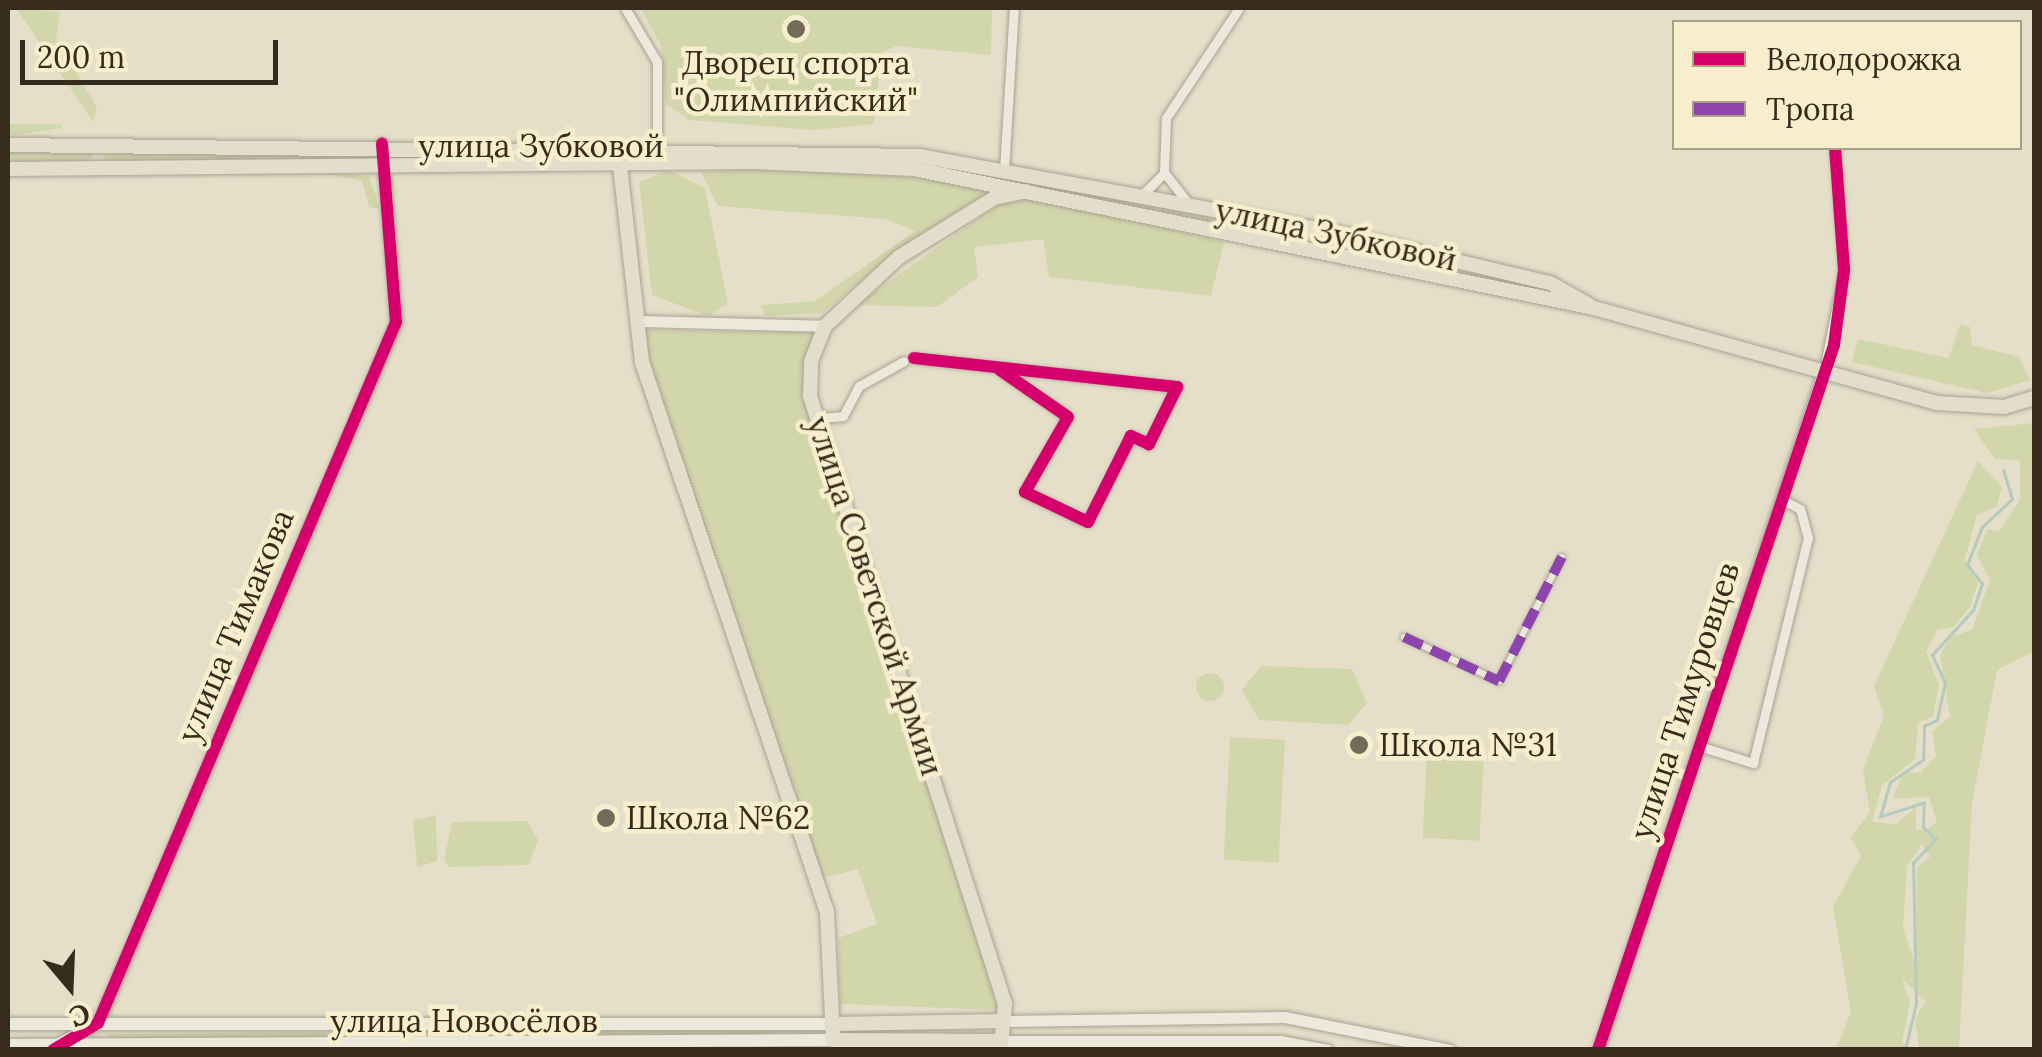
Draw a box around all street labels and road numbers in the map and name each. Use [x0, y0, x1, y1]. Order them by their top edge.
street label: улица Зубковой [418, 127, 664, 165]
street label: улица Зубковой [1212, 191, 1460, 279]
street label: улица Советской Армии [799, 412, 951, 780]
street label: улица Тимакова [170, 504, 302, 748]
street label: улица Тимуровцев [1622, 558, 1748, 844]
street label: улица Новосёлов [330, 1002, 598, 1040]

